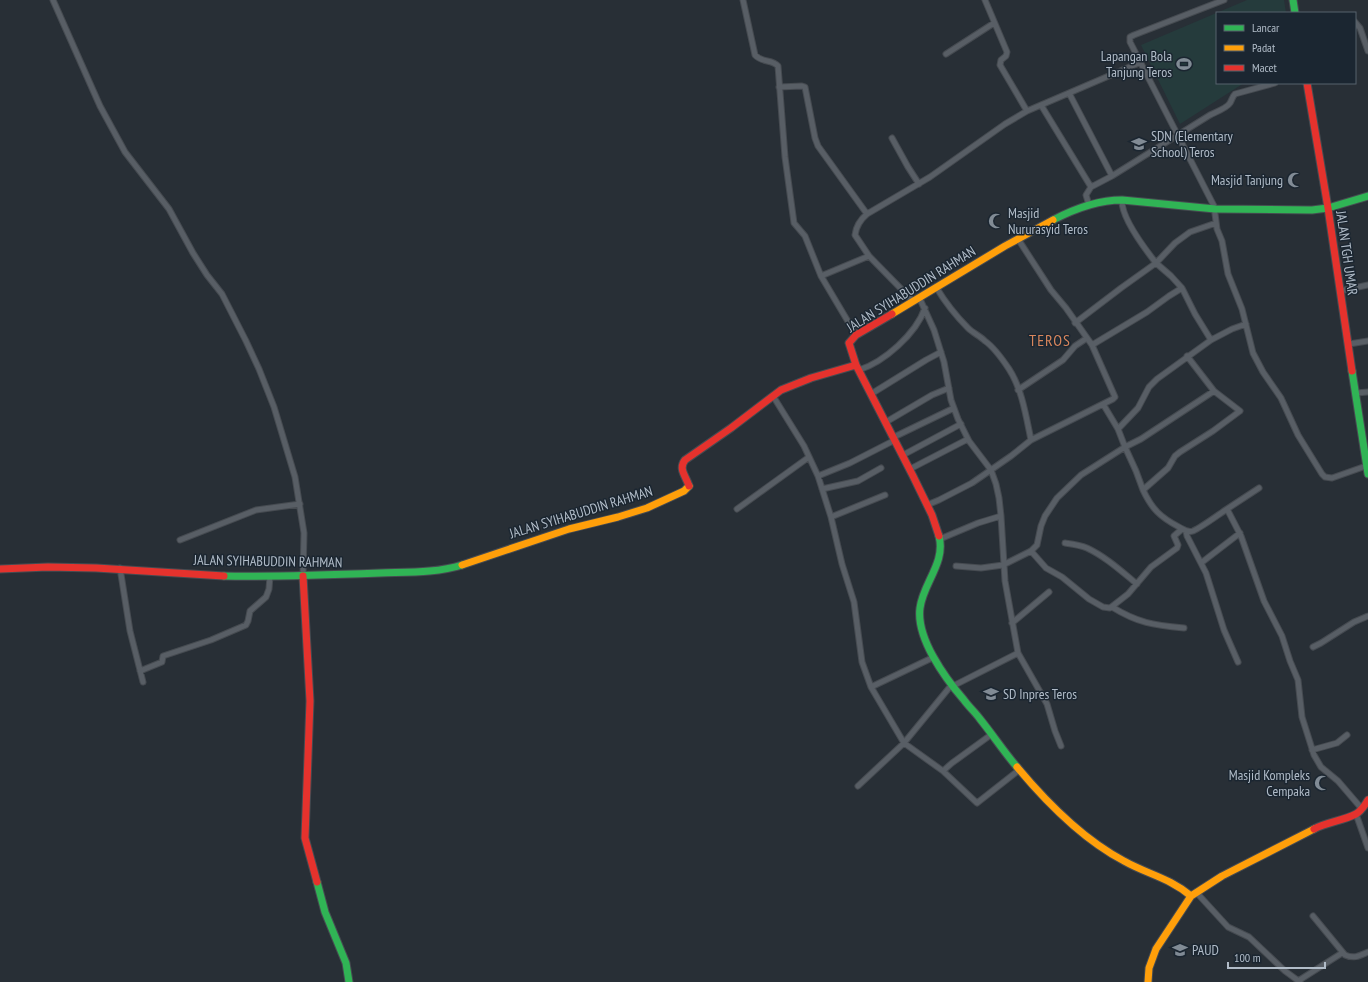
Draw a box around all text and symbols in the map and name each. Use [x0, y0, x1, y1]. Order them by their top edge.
legend [1216, 12, 1356, 84]
text: Lancar [1252, 20, 1280, 35]
text: Padat [1252, 40, 1276, 55]
place label: Lapangan Bola Tanjung Teros [1101, 47, 1172, 81]
sports icon: Lapangan Bola Tanjung Teros [1175, 55, 1193, 73]
text: Macet [1252, 60, 1277, 75]
place label: SDN (Elementary School) Teros [1151, 127, 1233, 161]
school or university icon: SDN (Elementary School) Teros [1130, 135, 1148, 153]
place label: Masjid Tanjung [1211, 171, 1283, 189]
mosque icon: Masjid Tanjung [1286, 171, 1304, 189]
place label: Masjid Nururasyid Teros [1008, 204, 1088, 238]
street label: JALAN TGH UMAR [1332, 209, 1362, 297]
mosque icon: Masjid Nururasyid Teros [987, 212, 1005, 230]
street label: JALAN SYIHABUDDIN RAHMAN [842, 242, 979, 337]
district label: TEROS [1029, 330, 1071, 350]
street label: JALAN SYIHABUDDIN RAHMAN [506, 482, 655, 543]
street label: JALAN SYIHABUDDIN RAHMAN [192, 551, 343, 571]
school or university icon: SD Inpres Teros [982, 685, 1000, 703]
place label: SD Inpres Teros [1003, 685, 1077, 703]
place label: Masjid Kompleks Cempaka [1229, 766, 1310, 800]
mosque icon: Masjid Kompleks Cempaka [1313, 774, 1331, 792]
school or university icon: PAUD [1171, 941, 1189, 959]
place label: PAUD [1192, 941, 1219, 959]
scale bar [1228, 944, 1325, 970]
text: 100 m [1234, 950, 1261, 965]

